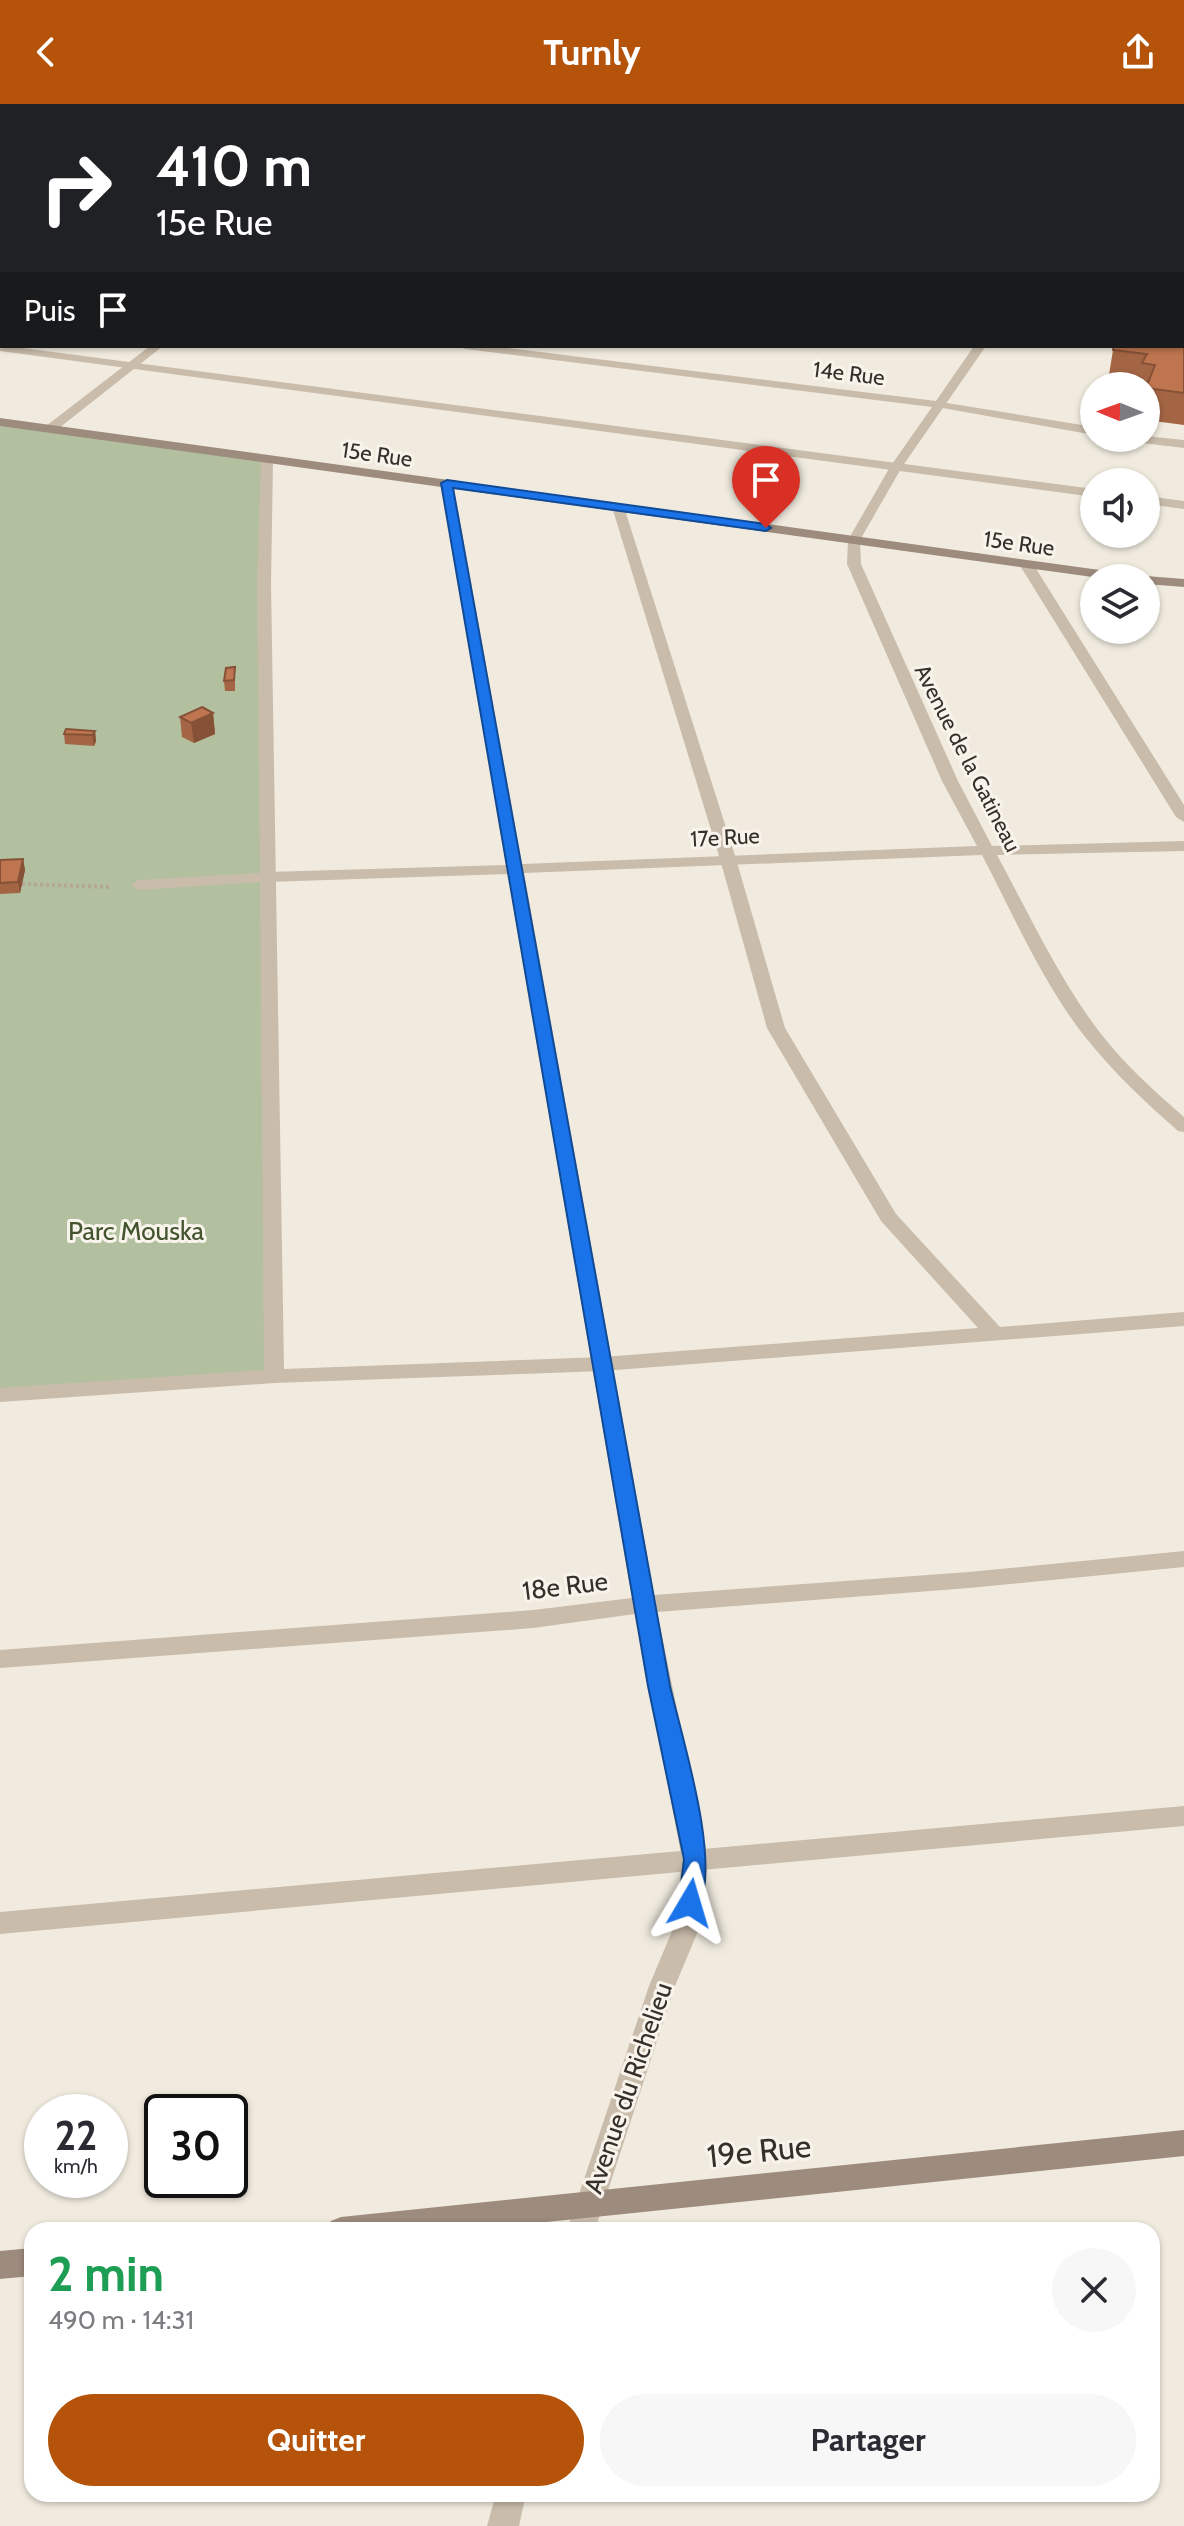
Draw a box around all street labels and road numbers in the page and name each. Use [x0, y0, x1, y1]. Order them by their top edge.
street label: 14e Rue [812, 356, 886, 391]
street label: 15e Rue [340, 436, 414, 473]
street label: 15e Rue [982, 525, 1056, 562]
street label: Avenue de la Gatineau [909, 660, 1027, 856]
street label: 17e Rue [690, 822, 760, 853]
street label: 18e Rue [521, 1565, 609, 1607]
street label: Avenue du Richelieu [577, 1978, 679, 2198]
street label: 19e Rue [705, 2126, 813, 2175]

